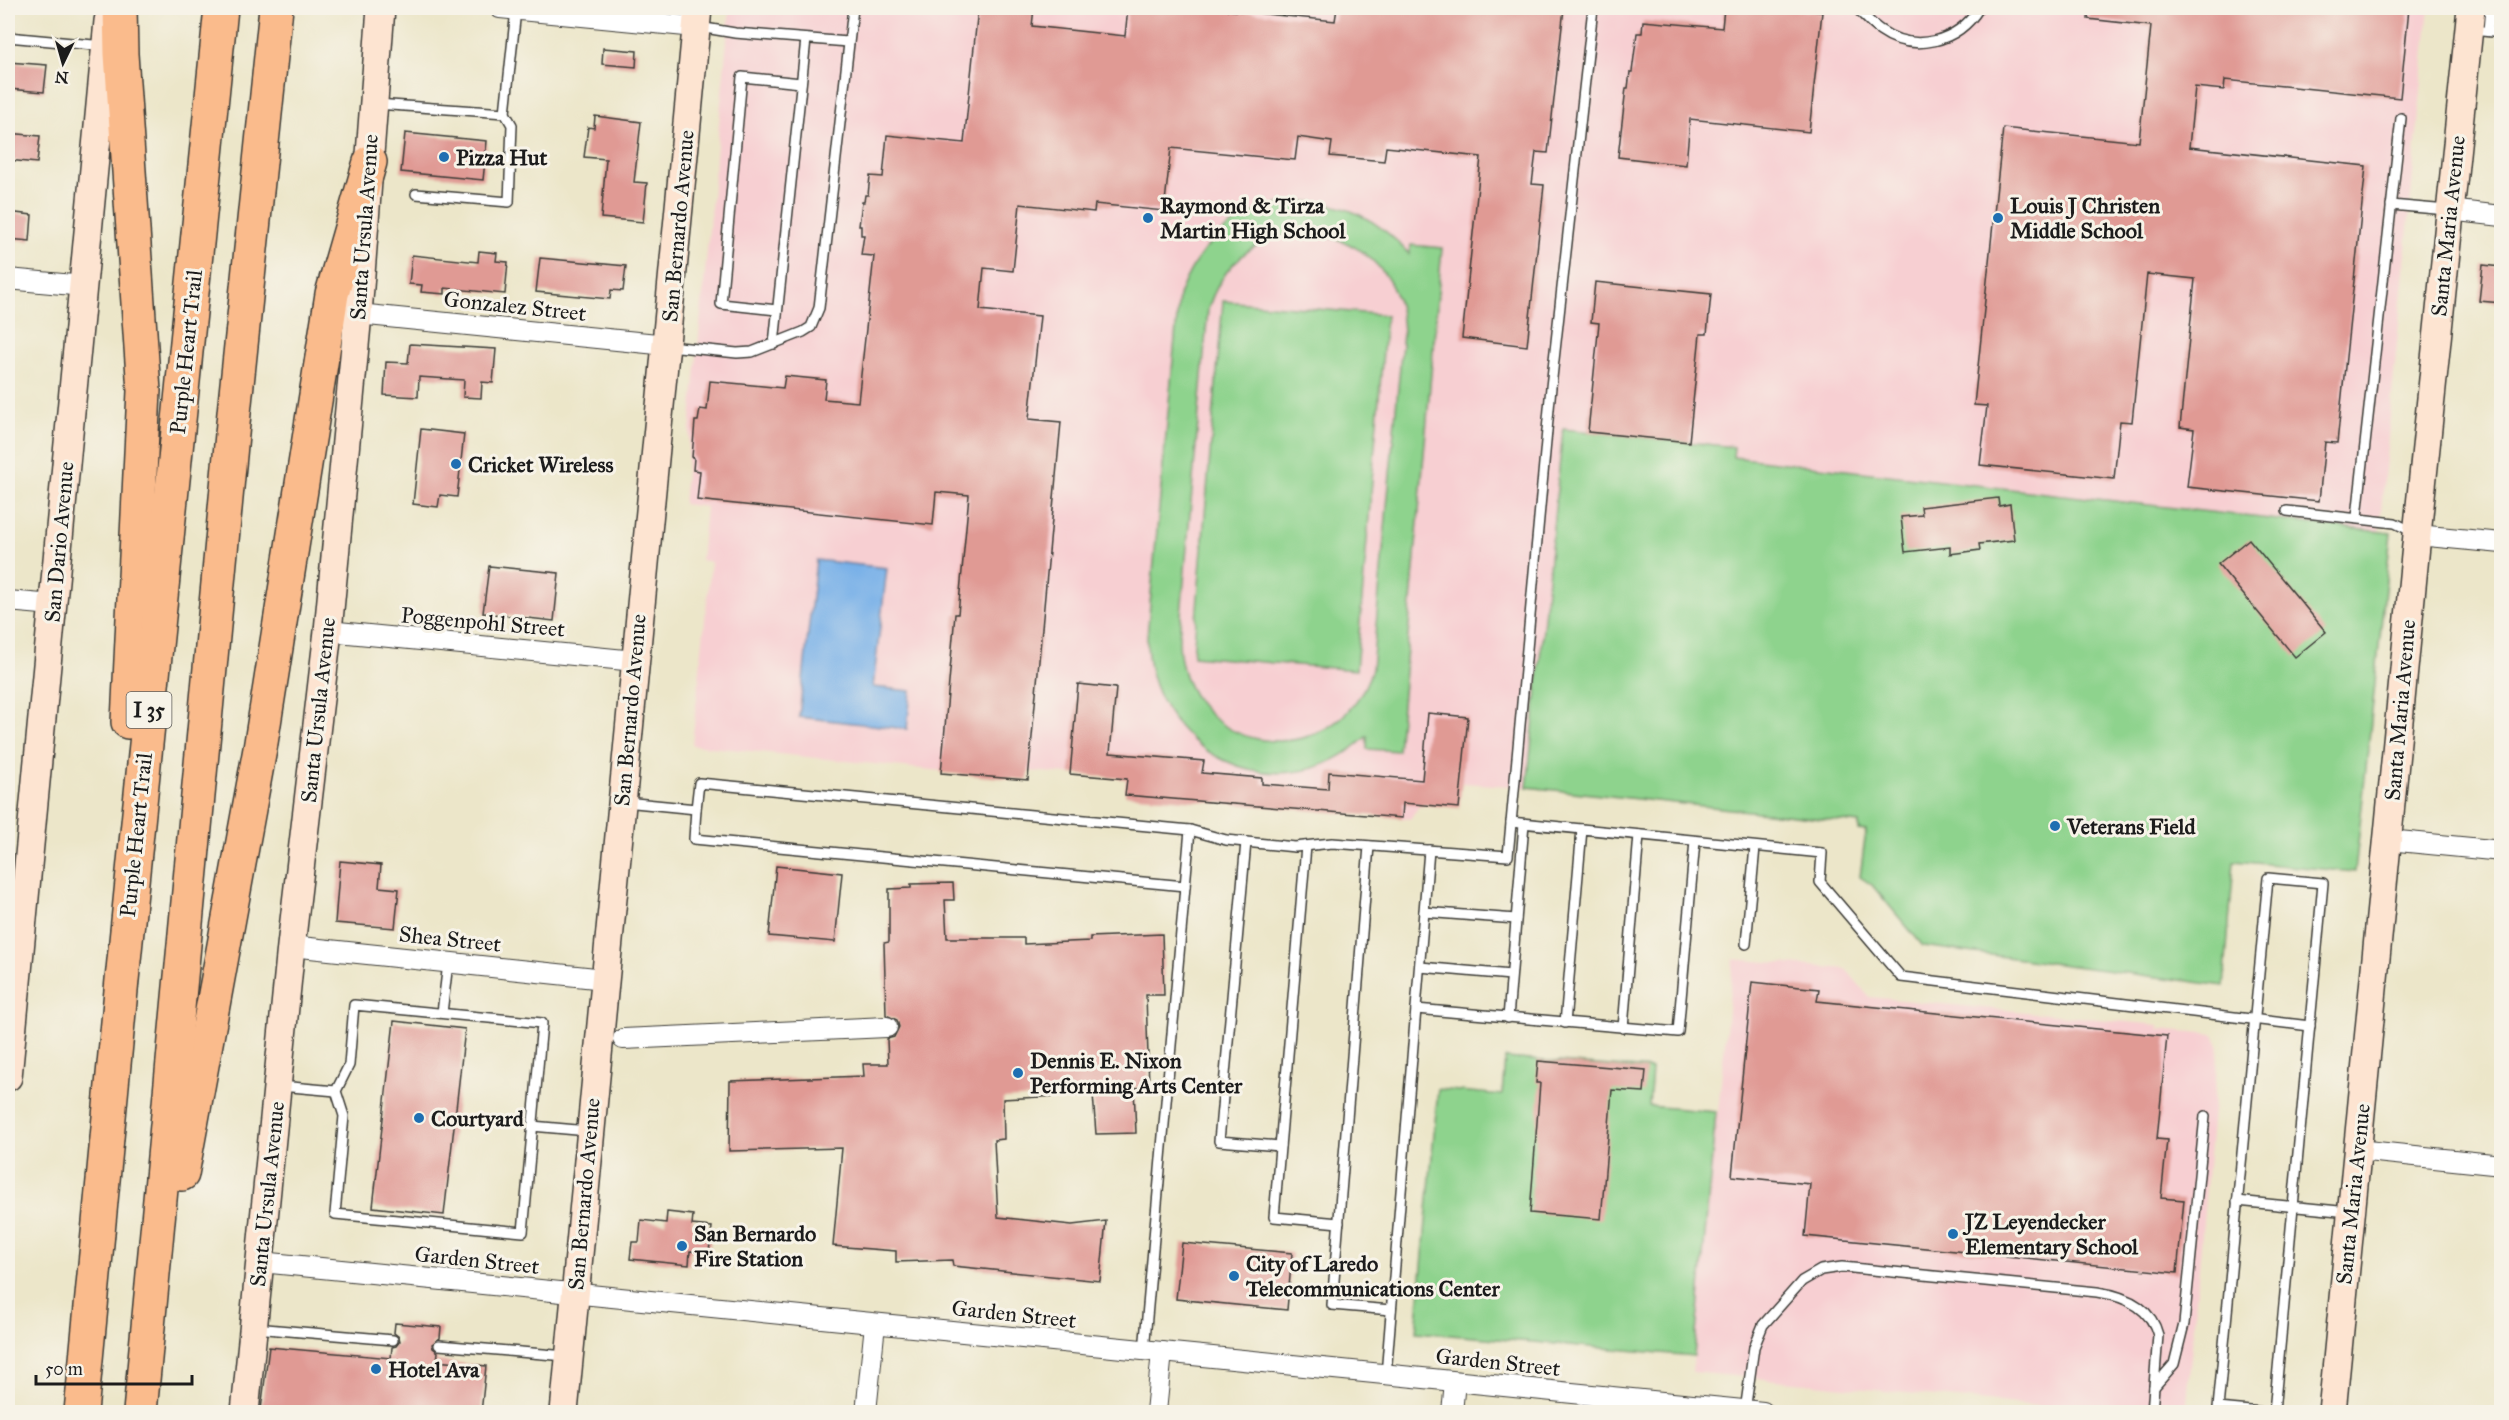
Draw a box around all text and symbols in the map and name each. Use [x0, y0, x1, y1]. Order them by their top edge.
north arrow [33, 33, 93, 93]
text: N [54, 67, 69, 88]
street label: San Bernardo Avenue [656, 129, 700, 323]
street label: Santa Ursula Avenue [344, 133, 384, 321]
street label: Santa Maria Avenue [2425, 134, 2471, 318]
place label: Pizza Hut [456, 144, 548, 171]
marker: Pizza Hut [437, 150, 451, 164]
place label: Raymond & Tirza Martin High School [1160, 192, 1346, 244]
place label: Louis J Christen Middle School [2010, 192, 2160, 244]
marker: Raymond & Tirza Martin High School [1141, 211, 1155, 225]
marker: Louis J Christen Middle School [1991, 211, 2005, 225]
street label: Purple Heart Trail [164, 268, 208, 436]
street label: Gonzalez Street [442, 285, 588, 327]
place label: Cricket Wireless [468, 451, 614, 478]
marker: Cricket Wireless [449, 457, 463, 471]
street label: San Dario Avenue [39, 460, 79, 624]
street label: Poggenpohl Street [400, 601, 566, 643]
street label: San Bernardo Avenue [608, 613, 652, 807]
street label: Santa Ursula Avenue [295, 616, 341, 804]
street label: Santa Maria Avenue [2379, 618, 2421, 802]
road number: I 35 [126, 692, 172, 728]
street label: Purple Heart Trail [114, 751, 158, 919]
place label: Veterans Field [2066, 813, 2196, 840]
marker: Veterans Field [2048, 819, 2062, 833]
street label: Shea Street [398, 920, 503, 958]
place label: Dennis E. Nixon Performing Arts Center [1030, 1047, 1243, 1099]
marker: Dennis E. Nixon Performing Arts Center [1011, 1066, 1025, 1080]
street label: San Bernardo Avenue [562, 1097, 606, 1291]
street label: Santa Ursula Avenue [244, 1100, 290, 1288]
street label: Santa Maria Avenue [2330, 1102, 2376, 1286]
place label: Courtyard [431, 1105, 525, 1132]
marker: Courtyard [412, 1111, 426, 1125]
place label: JZ Leyendecker Elementary School [1962, 1208, 2139, 1260]
place label: San Bernardo Fire Station [694, 1220, 816, 1272]
marker: JZ Leyendecker Elementary School [1946, 1227, 1960, 1241]
marker: San Bernardo Fire Station [675, 1239, 689, 1253]
street label: Garden Street [413, 1240, 541, 1280]
place label: City of Laredo Telecommunications Center [1245, 1250, 1501, 1302]
marker: City of Laredo Telecommunications Center [1227, 1269, 1241, 1283]
street label: Garden Street [950, 1294, 1078, 1334]
street label: Garden Street [1434, 1342, 1562, 1382]
scale bar [36, 1348, 192, 1386]
place label: Hotel Ava [388, 1356, 480, 1383]
text: 50 m [45, 1358, 83, 1380]
marker: Hotel Ava [369, 1362, 383, 1376]

